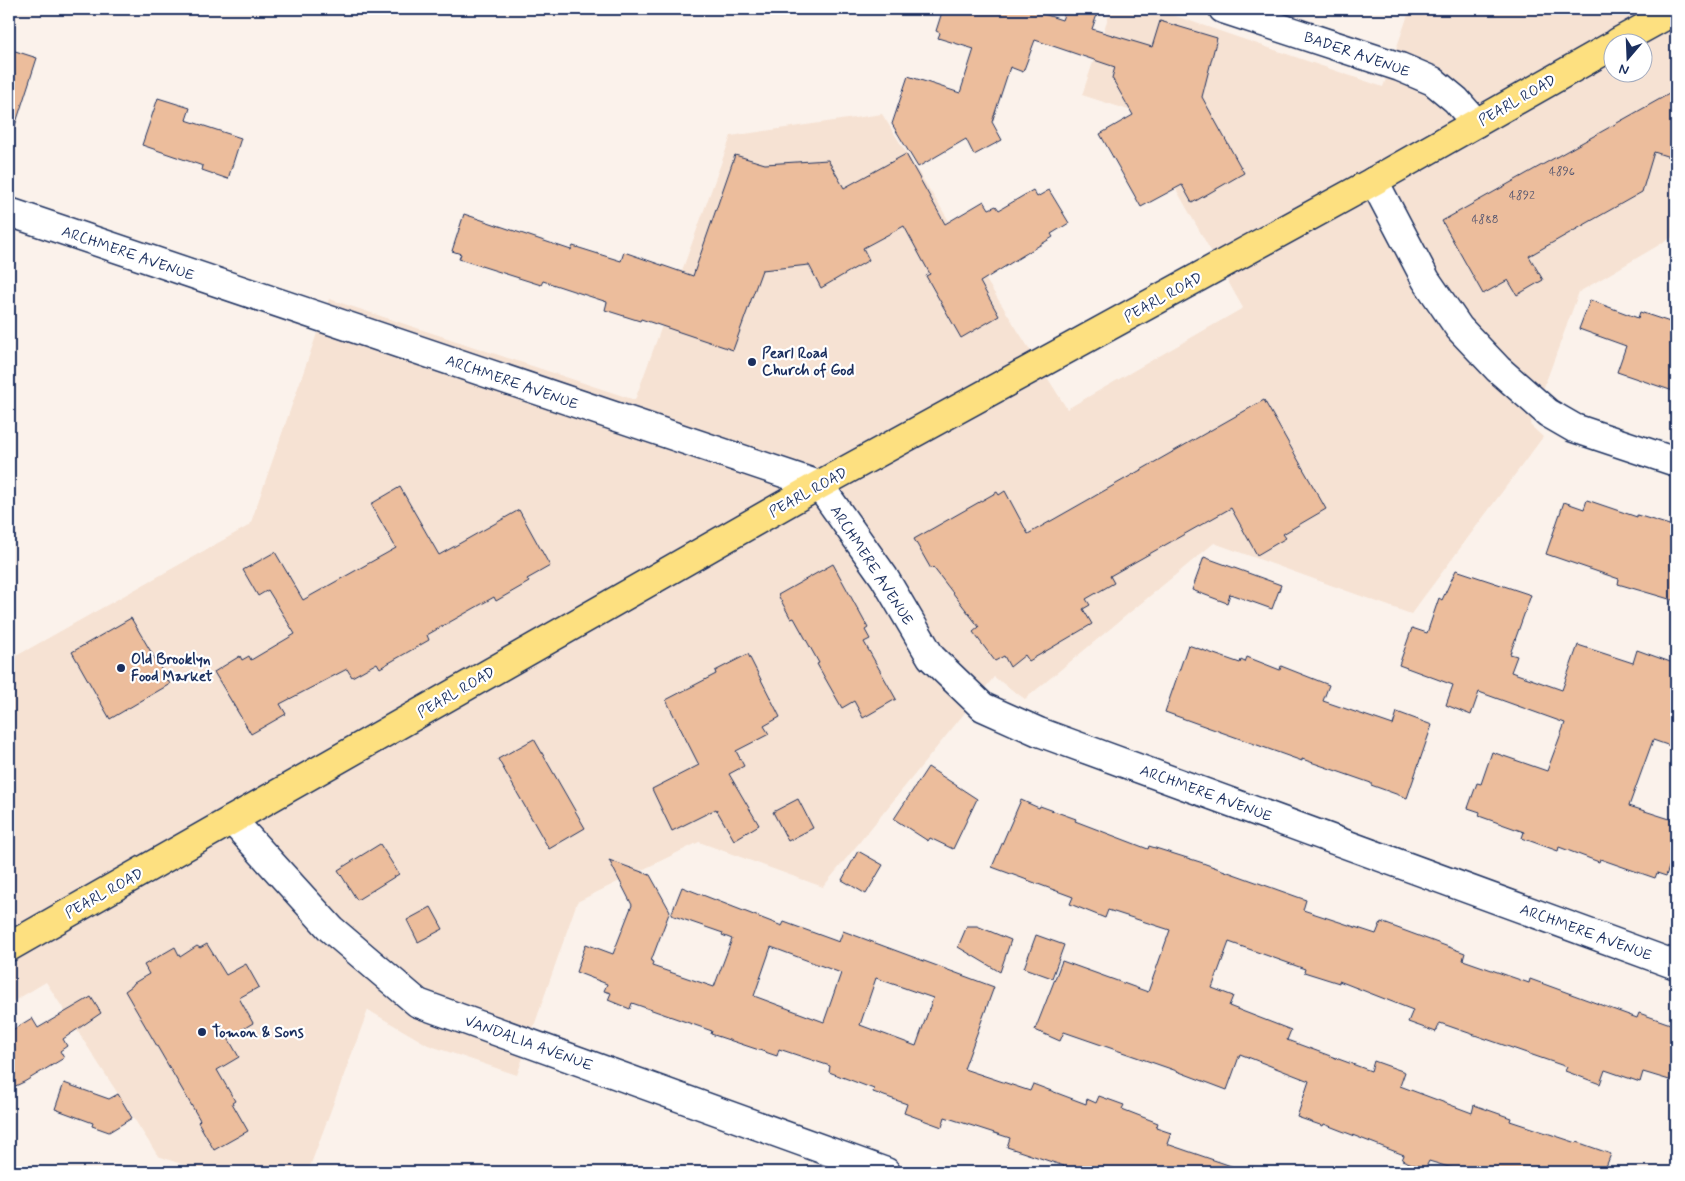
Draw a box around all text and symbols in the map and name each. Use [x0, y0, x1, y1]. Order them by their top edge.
street label: BADER AVENUE [1301, 27, 1413, 83]
north arrow [1602, 32, 1652, 82]
text: N [1617, 59, 1631, 79]
street label: PEARL ROAD [1475, 71, 1560, 131]
house number: 4896 [1549, 164, 1575, 180]
house number: 4892 [1509, 188, 1535, 204]
house number: 4888 [1472, 212, 1498, 228]
street label: ARCHMERE AVENUE [59, 222, 197, 286]
street label: PEARL ROAD [1121, 268, 1206, 328]
place label: Pearl Road Church of God [762, 344, 854, 381]
street label: ARCHMERE AVENUE [443, 351, 581, 415]
marker: Pearl Road Church of God [746, 356, 758, 368]
street label: PEARL ROAD [766, 463, 851, 523]
street label: ARCHMERE AVENUE [825, 502, 918, 630]
place label: Old Brooklyn Food Market [131, 650, 213, 687]
marker: Old Brooklyn Food Market [115, 662, 127, 674]
street label: PEARL ROAD [414, 663, 499, 723]
street label: ARCHMERE AVENUE [1137, 761, 1275, 827]
street label: PEARL ROAD [62, 864, 147, 924]
street label: ARCHMERE AVENUE [1517, 900, 1655, 966]
street label: VANDALIA AVENUE [462, 1011, 596, 1077]
place label: Tomon & Sons [212, 1023, 304, 1043]
marker: Tomon & Sons [196, 1026, 208, 1038]

